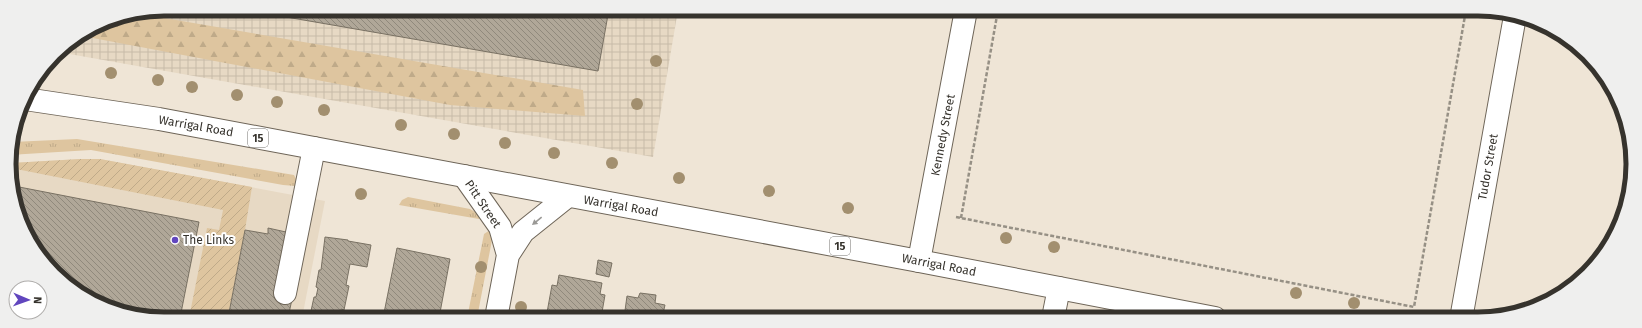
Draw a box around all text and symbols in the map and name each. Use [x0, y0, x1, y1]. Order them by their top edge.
street label: Kennedy Street [928, 92, 958, 177]
street label: Warrigal Road [158, 113, 234, 139]
road number: 15 [248, 129, 268, 147]
street label: Tudor Street [1475, 132, 1501, 201]
street label: Pitt Street [462, 177, 504, 231]
street label: Warrigal Road [583, 193, 659, 219]
one-way arrow [532, 216, 543, 225]
place label: The Links [183, 233, 234, 247]
marker: The Links [170, 235, 180, 245]
road number: 15 [830, 237, 850, 255]
street label: Warrigal Road [901, 251, 977, 279]
north arrow [8, 280, 48, 320]
text: N [31, 296, 44, 304]

